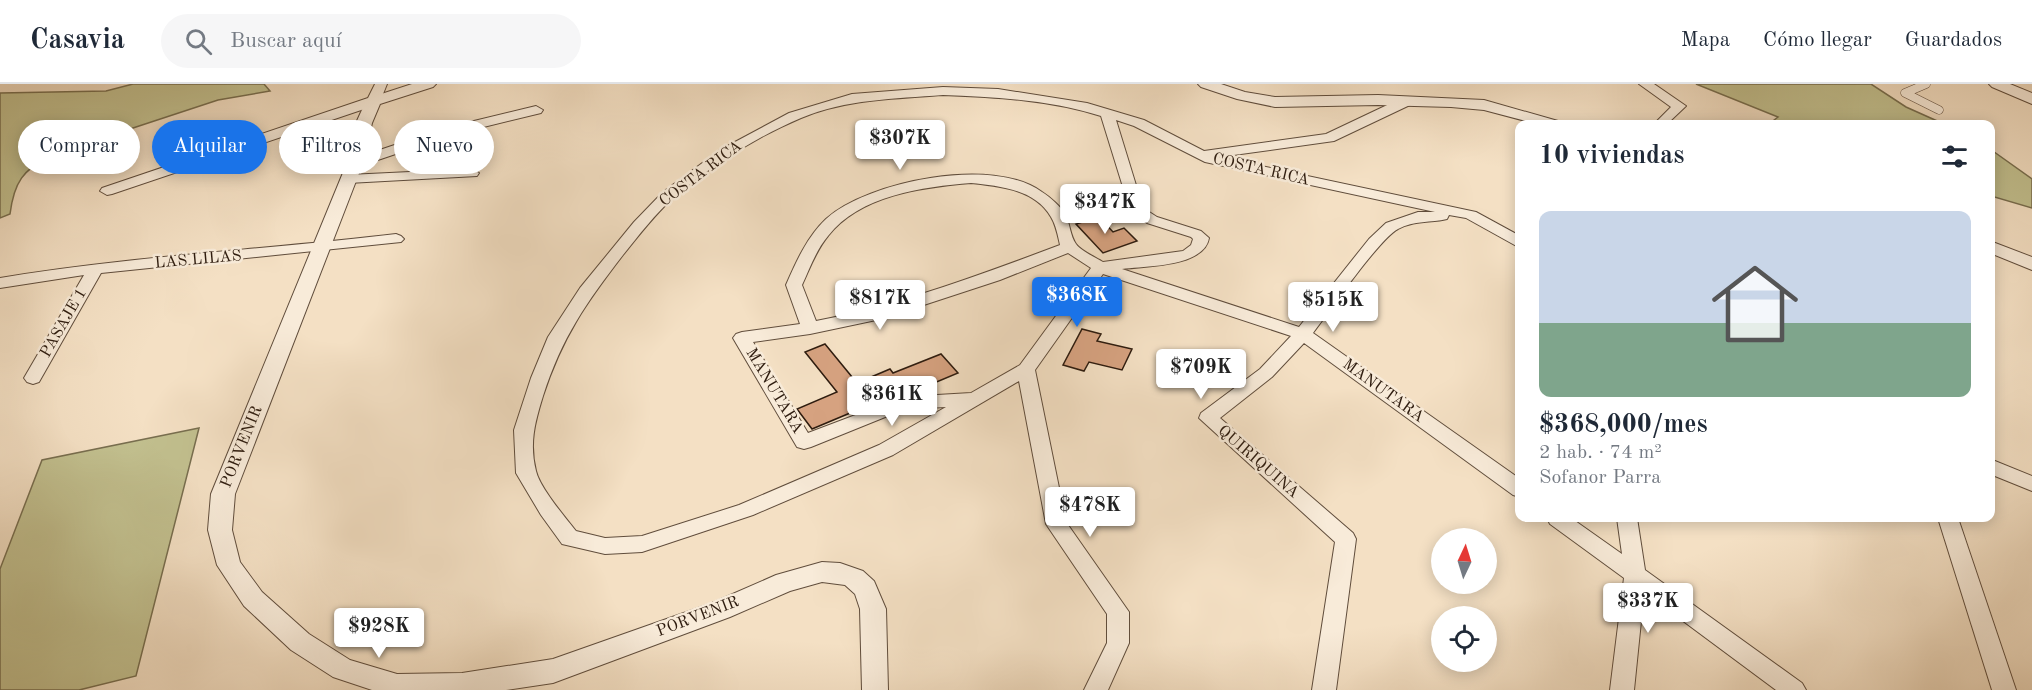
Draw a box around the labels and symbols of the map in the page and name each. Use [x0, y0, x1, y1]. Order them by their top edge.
pin: $307K [858, 120, 942, 171]
street label: COSTA RICA [657, 138, 745, 210]
street label: COSTA RICA [1211, 151, 1311, 189]
pin: $347K [1063, 184, 1147, 235]
street label: LAS LILAS [154, 248, 242, 272]
pin: $368K [1035, 277, 1119, 328]
pin: $817K [838, 280, 922, 331]
pin: $515K [1291, 282, 1375, 333]
street label: PASAJE 1 [38, 286, 90, 360]
street label: MANUTARA [742, 346, 806, 436]
pin: $709K [1159, 349, 1243, 400]
street label: MANUTARA [1339, 356, 1427, 426]
pin: $361K [850, 376, 934, 427]
street label: PORVENIR [218, 404, 266, 490]
street label: QUIRIQUINA [1214, 423, 1302, 501]
pin: $478K [1048, 487, 1132, 538]
north arrow [1431, 528, 1497, 594]
pin: $337K [1606, 583, 1690, 634]
street label: PORVENIR [655, 594, 741, 640]
pin: $928K [337, 608, 421, 659]

